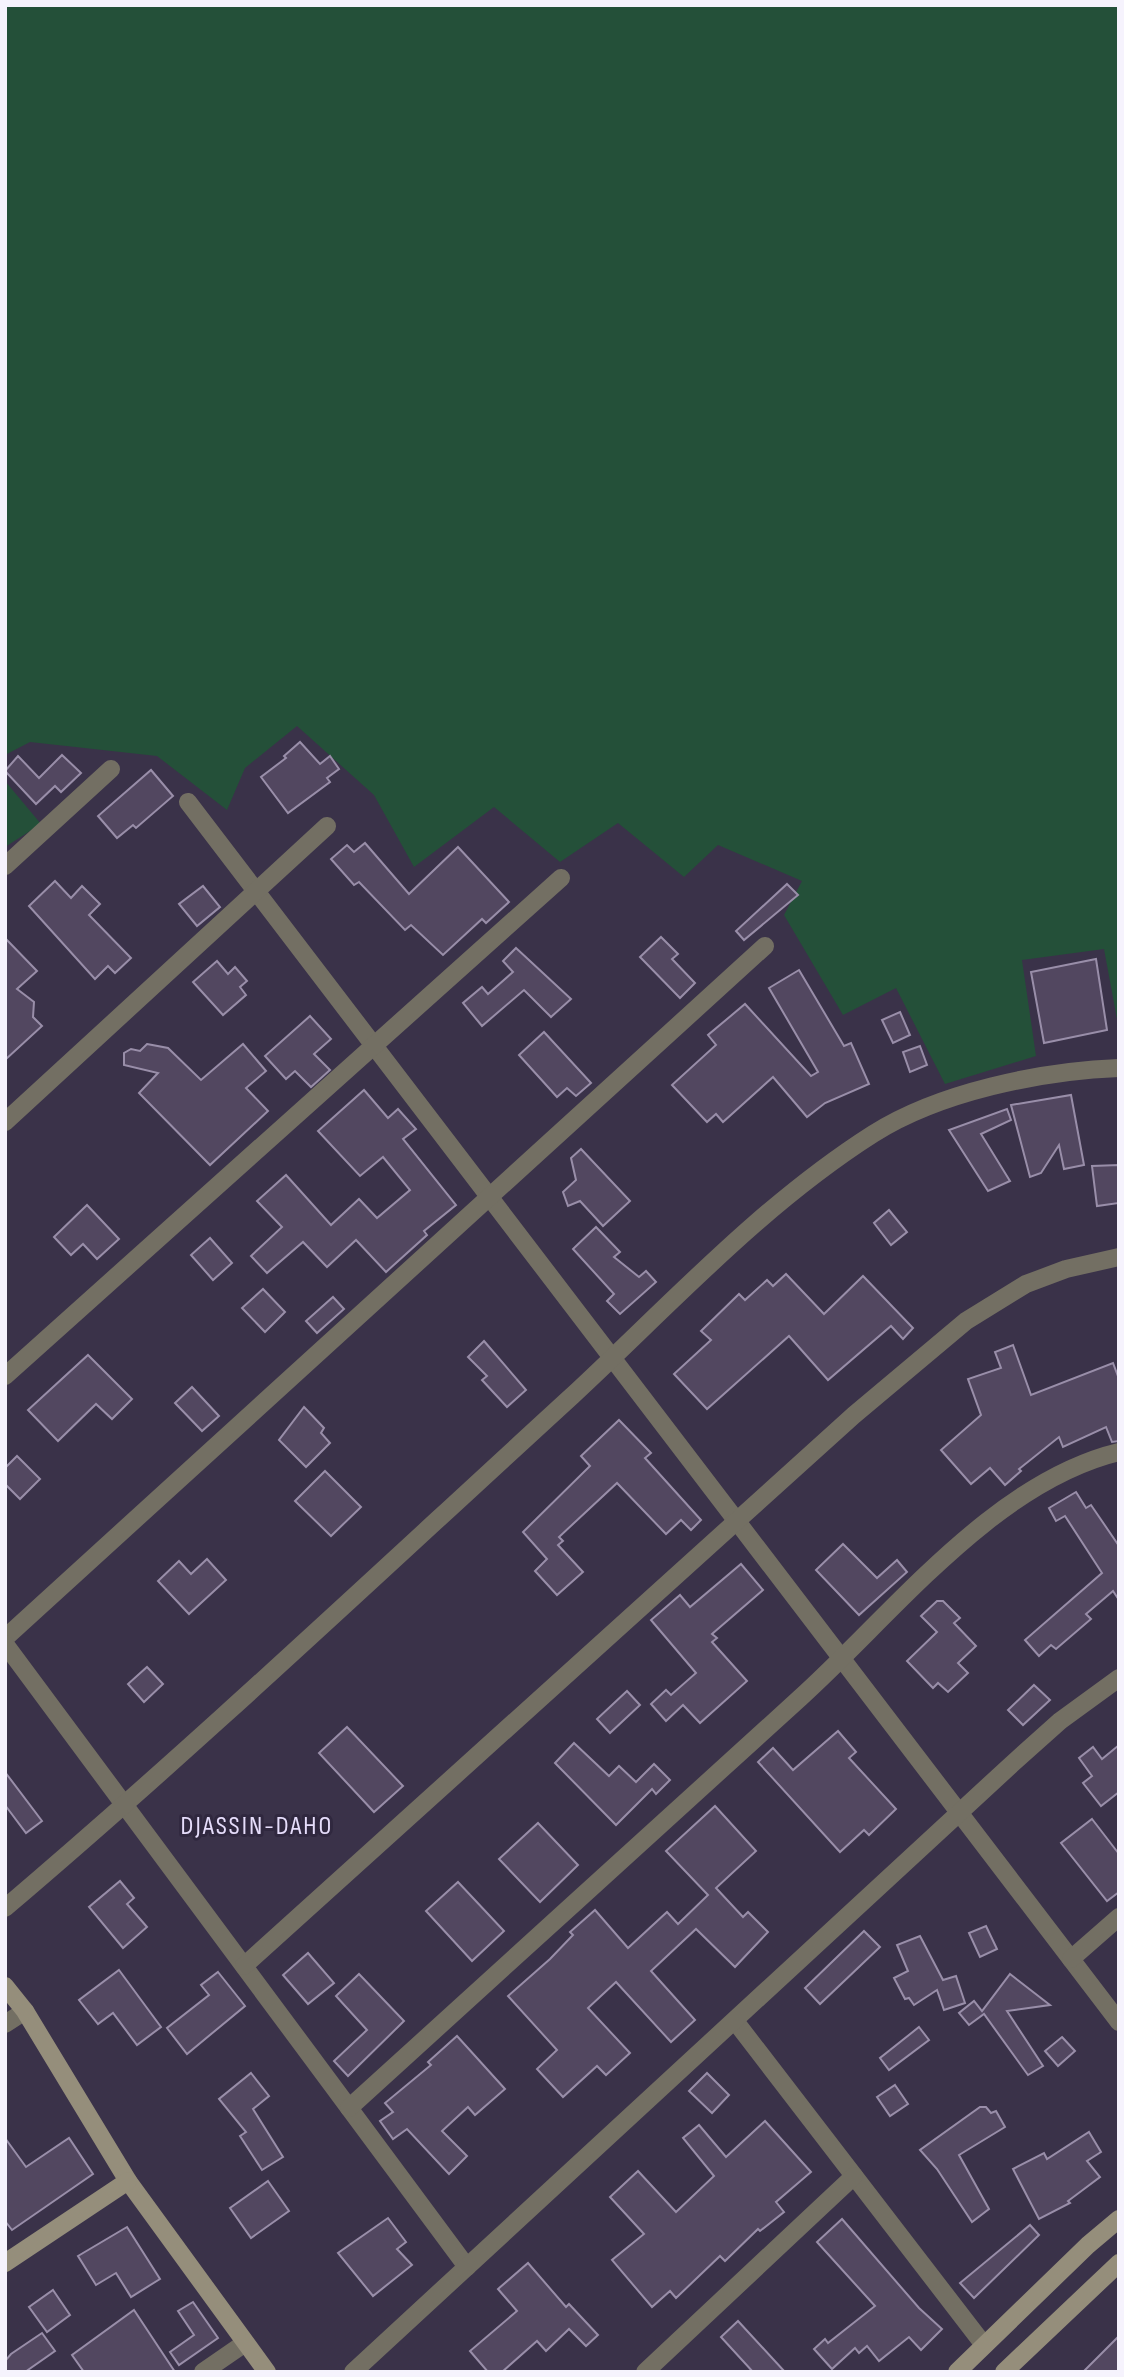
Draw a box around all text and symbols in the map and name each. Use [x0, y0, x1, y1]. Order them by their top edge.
district label: DJASSIN-DAHO [181, 1811, 333, 1842]

